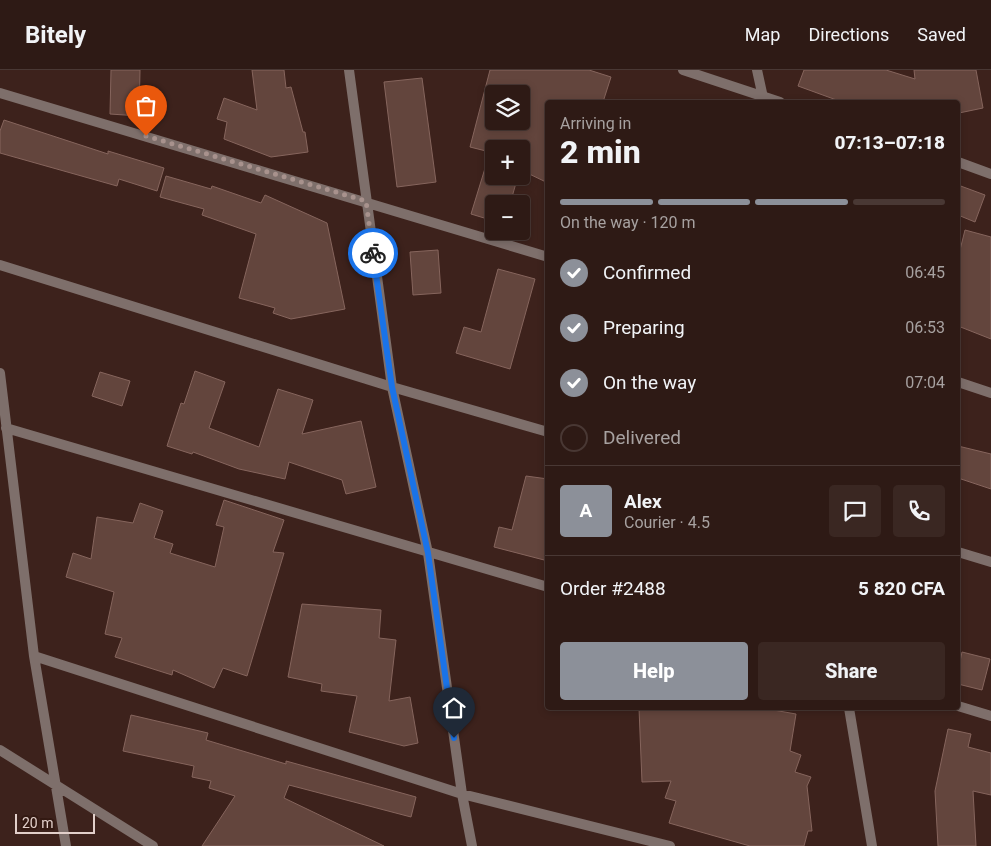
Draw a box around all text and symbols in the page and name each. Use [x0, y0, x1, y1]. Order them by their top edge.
text: Bitely [25, 21, 86, 49]
text: Map [745, 24, 780, 45]
text: Directions [808, 24, 889, 45]
text: Saved [917, 24, 966, 45]
pin [125, 85, 167, 136]
map controls [485, 85, 530, 240]
button: layers [485, 85, 530, 130]
icon: bag [132, 92, 160, 120]
text: Arriving in [560, 114, 631, 133]
text: 07:13–07:18 [834, 131, 945, 154]
text: 2 min [560, 133, 641, 171]
button: + [485, 140, 530, 185]
button: − [485, 195, 530, 240]
text: On the way · 120 m [560, 213, 696, 232]
courier [348, 228, 398, 278]
icon: bike [359, 239, 387, 267]
icon: check [560, 259, 588, 287]
text: Confirmed [603, 261, 691, 284]
text: 06:45 [905, 263, 945, 282]
icon: check [560, 314, 588, 342]
text: Preparing [603, 316, 685, 339]
text: 06:53 [905, 318, 945, 337]
icon: check [560, 369, 588, 397]
text: On the way [603, 371, 696, 394]
text: 07:04 [905, 373, 945, 392]
text: Delivered [603, 426, 681, 449]
button: chat [829, 485, 881, 537]
button: phone [893, 485, 945, 537]
text: Alex [624, 490, 662, 513]
text: A [580, 499, 592, 522]
text: Courier · 4.5 [624, 513, 710, 532]
text: Order #2488 [560, 577, 666, 600]
text: 5 820 CFA [858, 577, 945, 600]
button: Help [560, 642, 748, 700]
button: Share [758, 642, 945, 700]
pin [433, 687, 475, 738]
icon: home [440, 694, 468, 722]
scale bar [15, 811, 95, 834]
text: 20 m [22, 815, 54, 831]

